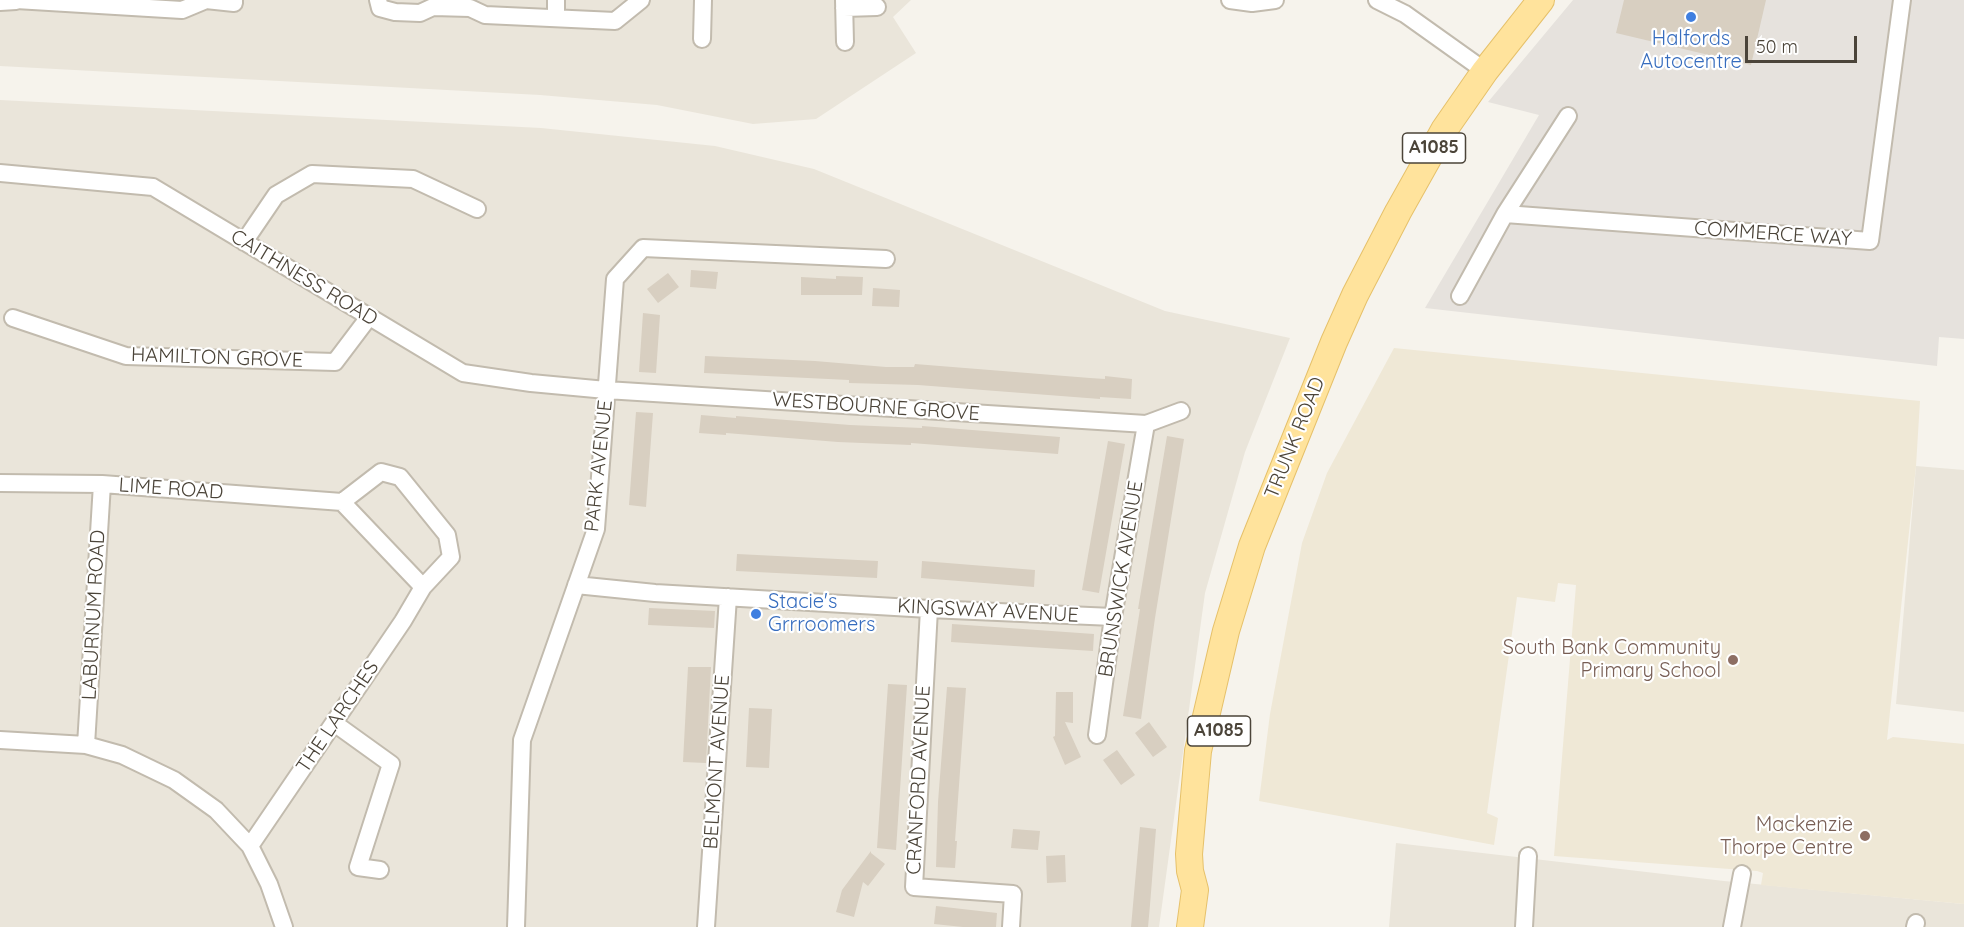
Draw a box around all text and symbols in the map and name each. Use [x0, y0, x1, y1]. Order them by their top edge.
marker: Halfords Autocentre [1684, 10, 1698, 24]
scale bar [1748, 24, 1860, 62]
place label: Halfords Autocentre [1640, 27, 1742, 74]
text: 50 m [1756, 35, 1798, 58]
road number: A1085 [1402, 133, 1466, 163]
street label: COMMERCE WAY [1693, 217, 1853, 251]
street label: CAITHNESS ROAD [226, 225, 382, 331]
street label: HAMILTON GROVE [131, 343, 303, 373]
street label: TRUNK ROAD [1260, 374, 1330, 502]
street label: WESTBOURNE GROVE [771, 388, 981, 426]
street label: PARK AVENUE [580, 399, 618, 533]
street label: LIME ROAD [118, 473, 224, 505]
street label: BRUNSWICK AVENUE [1094, 479, 1148, 679]
street label: LABURNUM ROAD [78, 529, 110, 701]
place label: Stacie's Grrroomers [768, 590, 875, 637]
street label: KINGSWAY AVENUE [897, 594, 1079, 628]
marker: Stacie's Grrroomers [749, 607, 763, 621]
place label: South Bank Community Primary School [1503, 636, 1721, 683]
marker: South Bank Community Primary School [1726, 653, 1740, 667]
street label: THE LARCHES [292, 656, 384, 778]
street label: BELMONT AVENUE [699, 674, 735, 850]
street label: CRANFORD AVENUE [902, 685, 936, 875]
road number: A1085 [1188, 716, 1250, 746]
place label: Mackenzie Thorpe Centre [1720, 813, 1853, 860]
marker: Mackenzie Thorpe Centre [1858, 829, 1872, 843]

